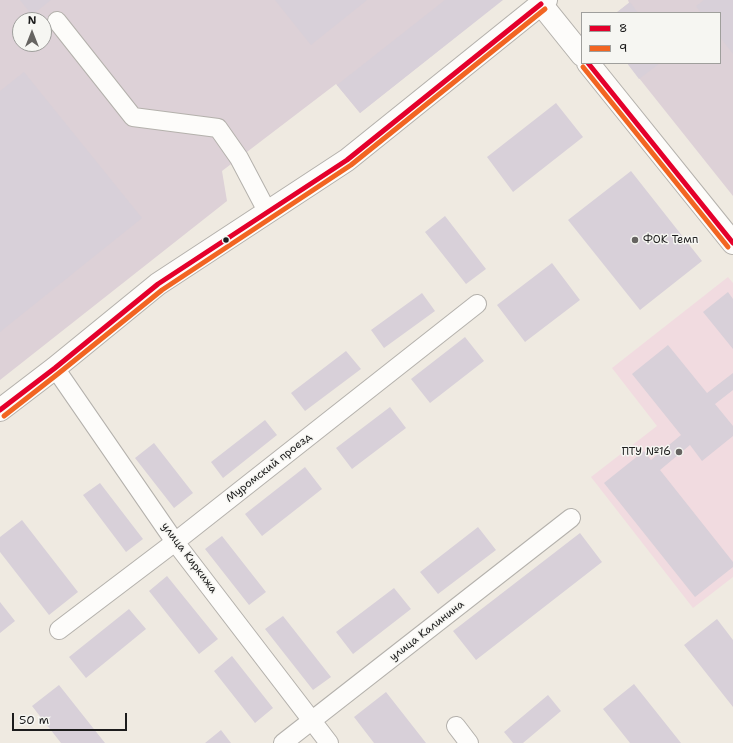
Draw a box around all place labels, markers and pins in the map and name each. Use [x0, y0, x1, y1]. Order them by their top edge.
place label: ФОК Темп [643, 233, 698, 247]
unlabelled marker [221, 235, 231, 245]
marker: ФОК Темп [630, 235, 640, 245]
place label: ПТУ №16 [622, 445, 671, 459]
marker: ПТУ №16 [674, 447, 684, 457]

